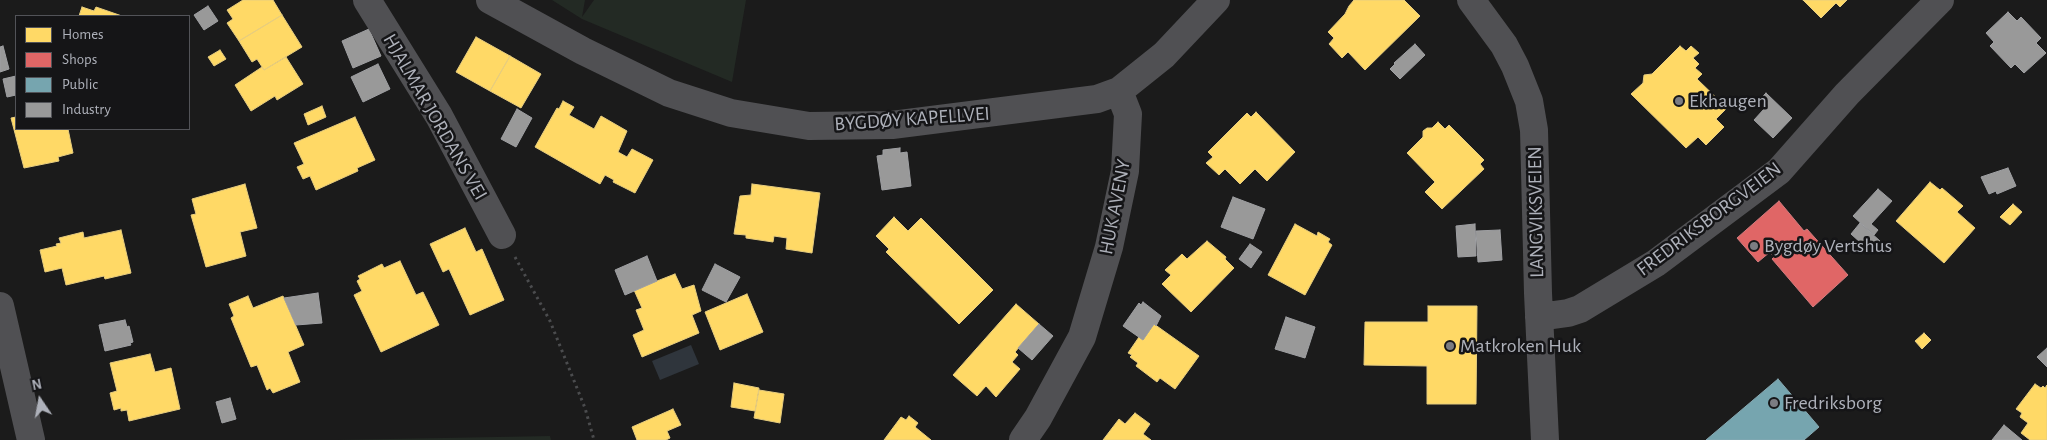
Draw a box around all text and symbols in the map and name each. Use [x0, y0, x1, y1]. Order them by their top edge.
legend [15, 15, 190, 130]
text: Homes [62, 27, 104, 42]
street label: HJALMAR JORDANS VEI [378, 30, 492, 204]
text: Shops [62, 52, 97, 67]
text: Public [62, 77, 98, 92]
place label: Ekhaugen [1689, 89, 1767, 113]
marker: Ekhaugen [1673, 95, 1685, 107]
text: Industry [62, 102, 111, 117]
street label: BYGDØY KAPELLVEI [833, 102, 991, 136]
street label: LANGVIKSVEIEN [1523, 146, 1549, 278]
street label: HUK AVENY [1094, 157, 1136, 257]
street label: FREDRIKSBORGVEIEN [1632, 157, 1786, 281]
place label: Bygdøy Vertshus [1764, 234, 1892, 258]
marker: Bygdøy Vertshus [1748, 240, 1760, 252]
place label: Matkroken Huk [1460, 334, 1581, 358]
marker: Matkroken Huk [1444, 340, 1456, 352]
north arrow [15, 375, 65, 425]
text: N [31, 377, 43, 393]
place label: Fredriksborg [1784, 391, 1882, 415]
marker: Fredriksborg [1768, 397, 1780, 409]

